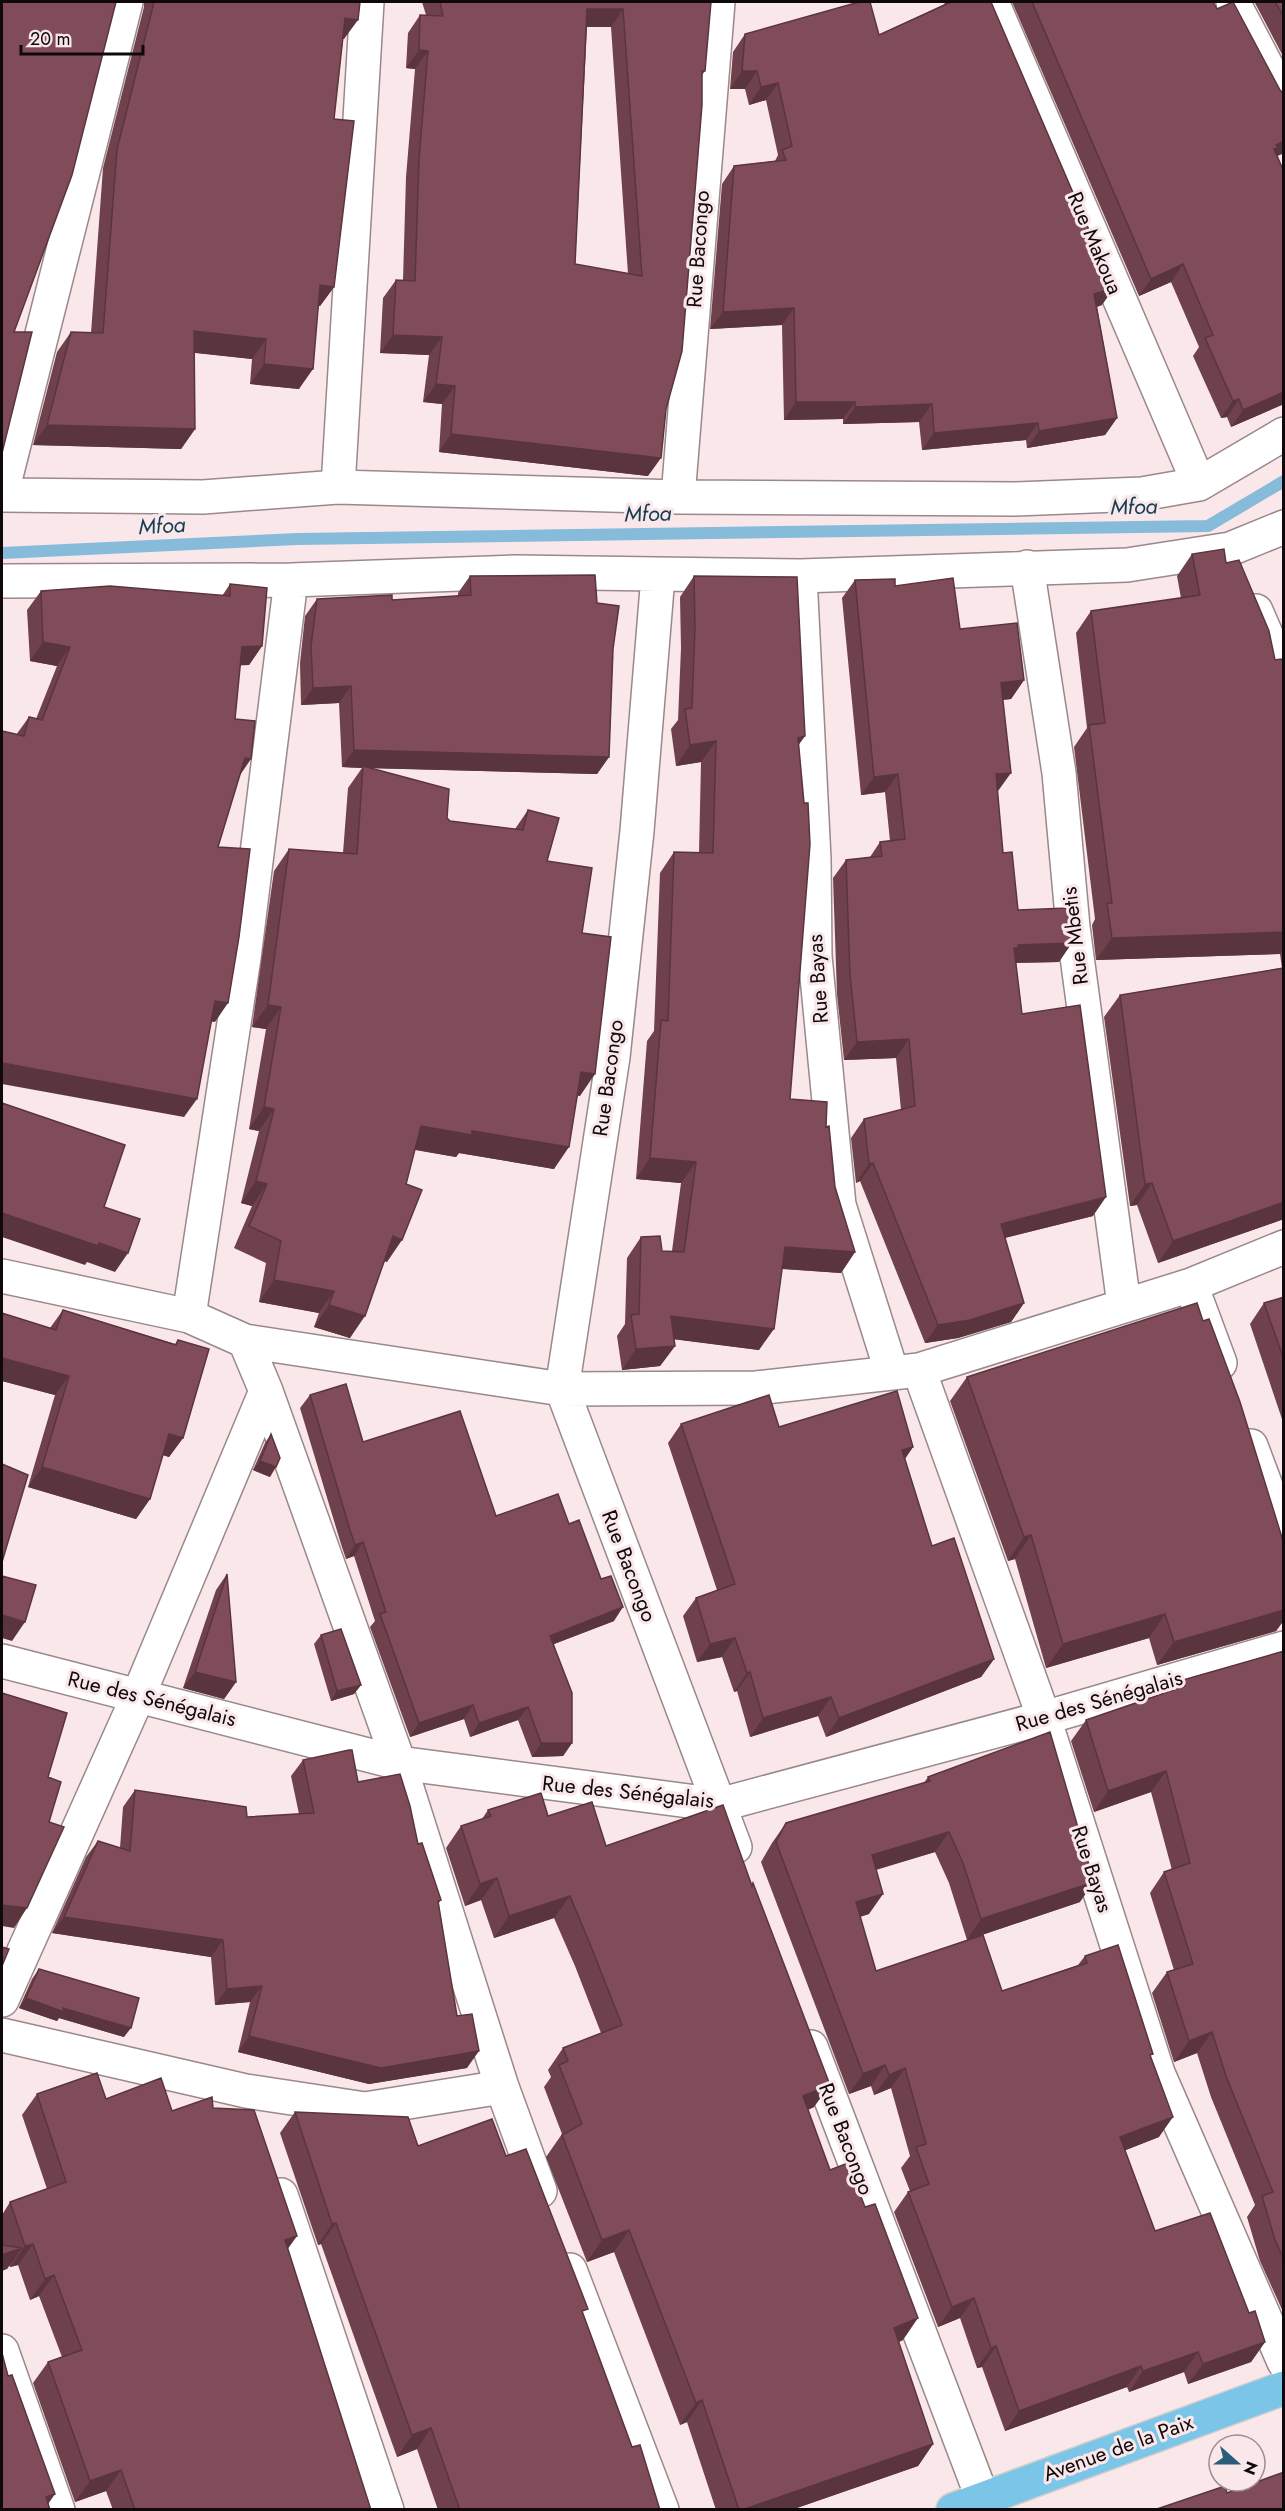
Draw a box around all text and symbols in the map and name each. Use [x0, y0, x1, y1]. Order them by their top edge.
scale bar [21, 18, 142, 56]
text: 20 m [30, 26, 70, 52]
street label: Rue Makoua [1060, 187, 1130, 299]
street label: Rue Bacongo [679, 189, 717, 309]
water label: Mfoa [1110, 490, 1158, 522]
water label: Mfoa [624, 497, 672, 529]
water label: Mfoa [138, 508, 186, 542]
street label: Rue Mbetis [1054, 885, 1096, 987]
street label: Rue Bayas [800, 933, 836, 1025]
street label: Rue Bacongo [585, 1018, 631, 1138]
street label: Rue Bacongo [594, 1506, 664, 1626]
street label: Rue des Sénégalais [1012, 1663, 1186, 1739]
street label: Rue des Sénégalais [65, 1664, 239, 1734]
street label: Rue des Sénégalais [541, 1768, 715, 1816]
street label: Rue Bayas [1064, 1822, 1120, 1916]
street label: Rue Bacongo [811, 2079, 881, 2199]
street label: Avenue de la Paix [1039, 2407, 1197, 2489]
north arrow [1207, 2433, 1267, 2493]
text: N [1238, 2458, 1264, 2478]

